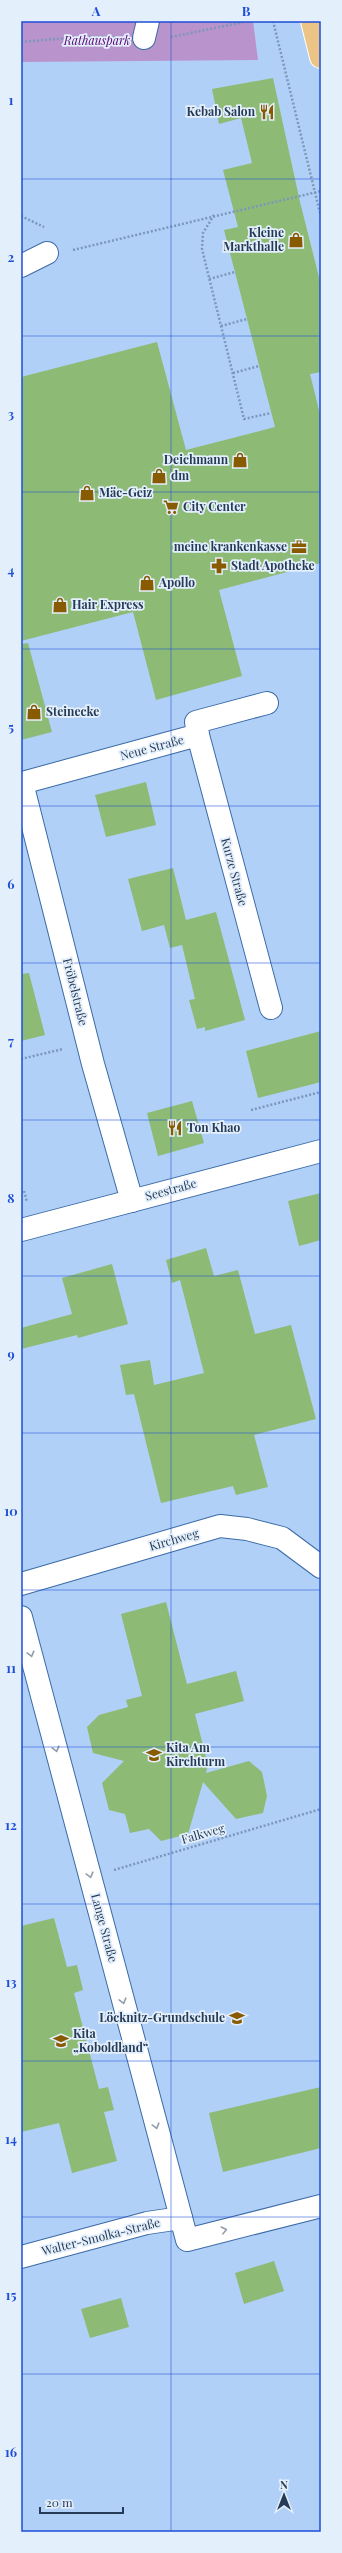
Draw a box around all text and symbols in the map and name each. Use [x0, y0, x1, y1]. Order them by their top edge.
text: A [91, 2, 101, 19]
text: B [242, 2, 251, 19]
park label: Rathauspark [63, 32, 130, 48]
text: 1 [9, 91, 14, 108]
place label: Kebab Salon [187, 103, 256, 119]
restaurant icon: Kebab Salon [258, 103, 276, 121]
place label: Kleine Markthalle [223, 224, 284, 254]
shop icon: Kleine Markthalle [287, 231, 305, 249]
text: 2 [8, 248, 15, 265]
text: 3 [8, 405, 14, 422]
place label: Deichmann [164, 451, 229, 467]
shop icon: Deichmann [231, 451, 249, 469]
shop icon: dm [150, 467, 168, 485]
place label: dm [171, 467, 189, 483]
shop icon: Mäc-Geiz [78, 484, 96, 502]
place label: Mäc-Geiz [99, 484, 153, 500]
supermarket icon: City Center [162, 498, 180, 516]
place label: City Center [183, 498, 246, 514]
place label: meine krankenkasse [174, 538, 287, 554]
office icon: meine krankenkasse [290, 538, 308, 556]
pharmacy icon: Stadt Apotheke [210, 557, 228, 575]
place label: Stadt Apotheke [231, 557, 314, 573]
text: 4 [8, 561, 15, 578]
shop icon: Apollo [138, 574, 156, 592]
place label: Apollo [158, 574, 195, 590]
shop icon: Hair Express [51, 596, 69, 614]
place label: Hair Express [72, 596, 144, 612]
shop icon: Steinecke [25, 703, 43, 721]
place label: Steinecke [46, 703, 99, 719]
text: 5 [8, 718, 14, 735]
street label: Neue Straße [118, 731, 185, 763]
street label: Kurze Straße [218, 836, 252, 908]
text: 6 [7, 875, 15, 892]
street label: Fröbelstraße [60, 956, 92, 1027]
text: 7 [8, 1032, 14, 1049]
restaurant icon: Ton Khao [166, 1119, 184, 1137]
place label: Ton Khao [187, 1119, 241, 1135]
street label: Seestraße [143, 1174, 198, 1204]
text: 8 [7, 1189, 15, 1206]
text: 9 [7, 1345, 15, 1362]
text: 10 [4, 1502, 18, 1519]
street label: Kirchweg [147, 1524, 201, 1554]
one-way arrow [26, 1651, 35, 1658]
text: 11 [6, 1659, 16, 1676]
place label: Kita Am Kirchturm [166, 1739, 225, 1769]
one-way arrow [51, 1746, 60, 1753]
school or university icon: Kita Am Kirchturm [145, 1746, 163, 1764]
text: 12 [5, 1816, 17, 1833]
street label: Falkweg [179, 1819, 227, 1847]
one-way arrow [85, 1871, 94, 1878]
street label: Lange Straße [88, 1892, 122, 1964]
text: 13 [5, 1973, 17, 1990]
one-way arrow [118, 1997, 127, 2004]
place label: Löcknitz-Grundschule [99, 2009, 225, 2025]
school or university icon: Löcknitz-Grundschule [228, 2009, 246, 2027]
place label: Kita „Koboldland“ [73, 2025, 149, 2055]
school or university icon: Kita „Koboldland“ [52, 2032, 70, 2050]
one-way arrow [152, 2123, 160, 2130]
text: 14 [5, 2130, 17, 2147]
street label: Walter-Smolka-Straße [39, 2214, 162, 2259]
one-way arrow [221, 2227, 228, 2235]
text: 15 [6, 2286, 16, 2303]
text: 16 [5, 2443, 17, 2460]
north arrow [264, 2475, 304, 2515]
text: N [280, 2477, 288, 2492]
scale bar [40, 2489, 123, 2515]
text: 20 m [46, 2494, 73, 2510]

